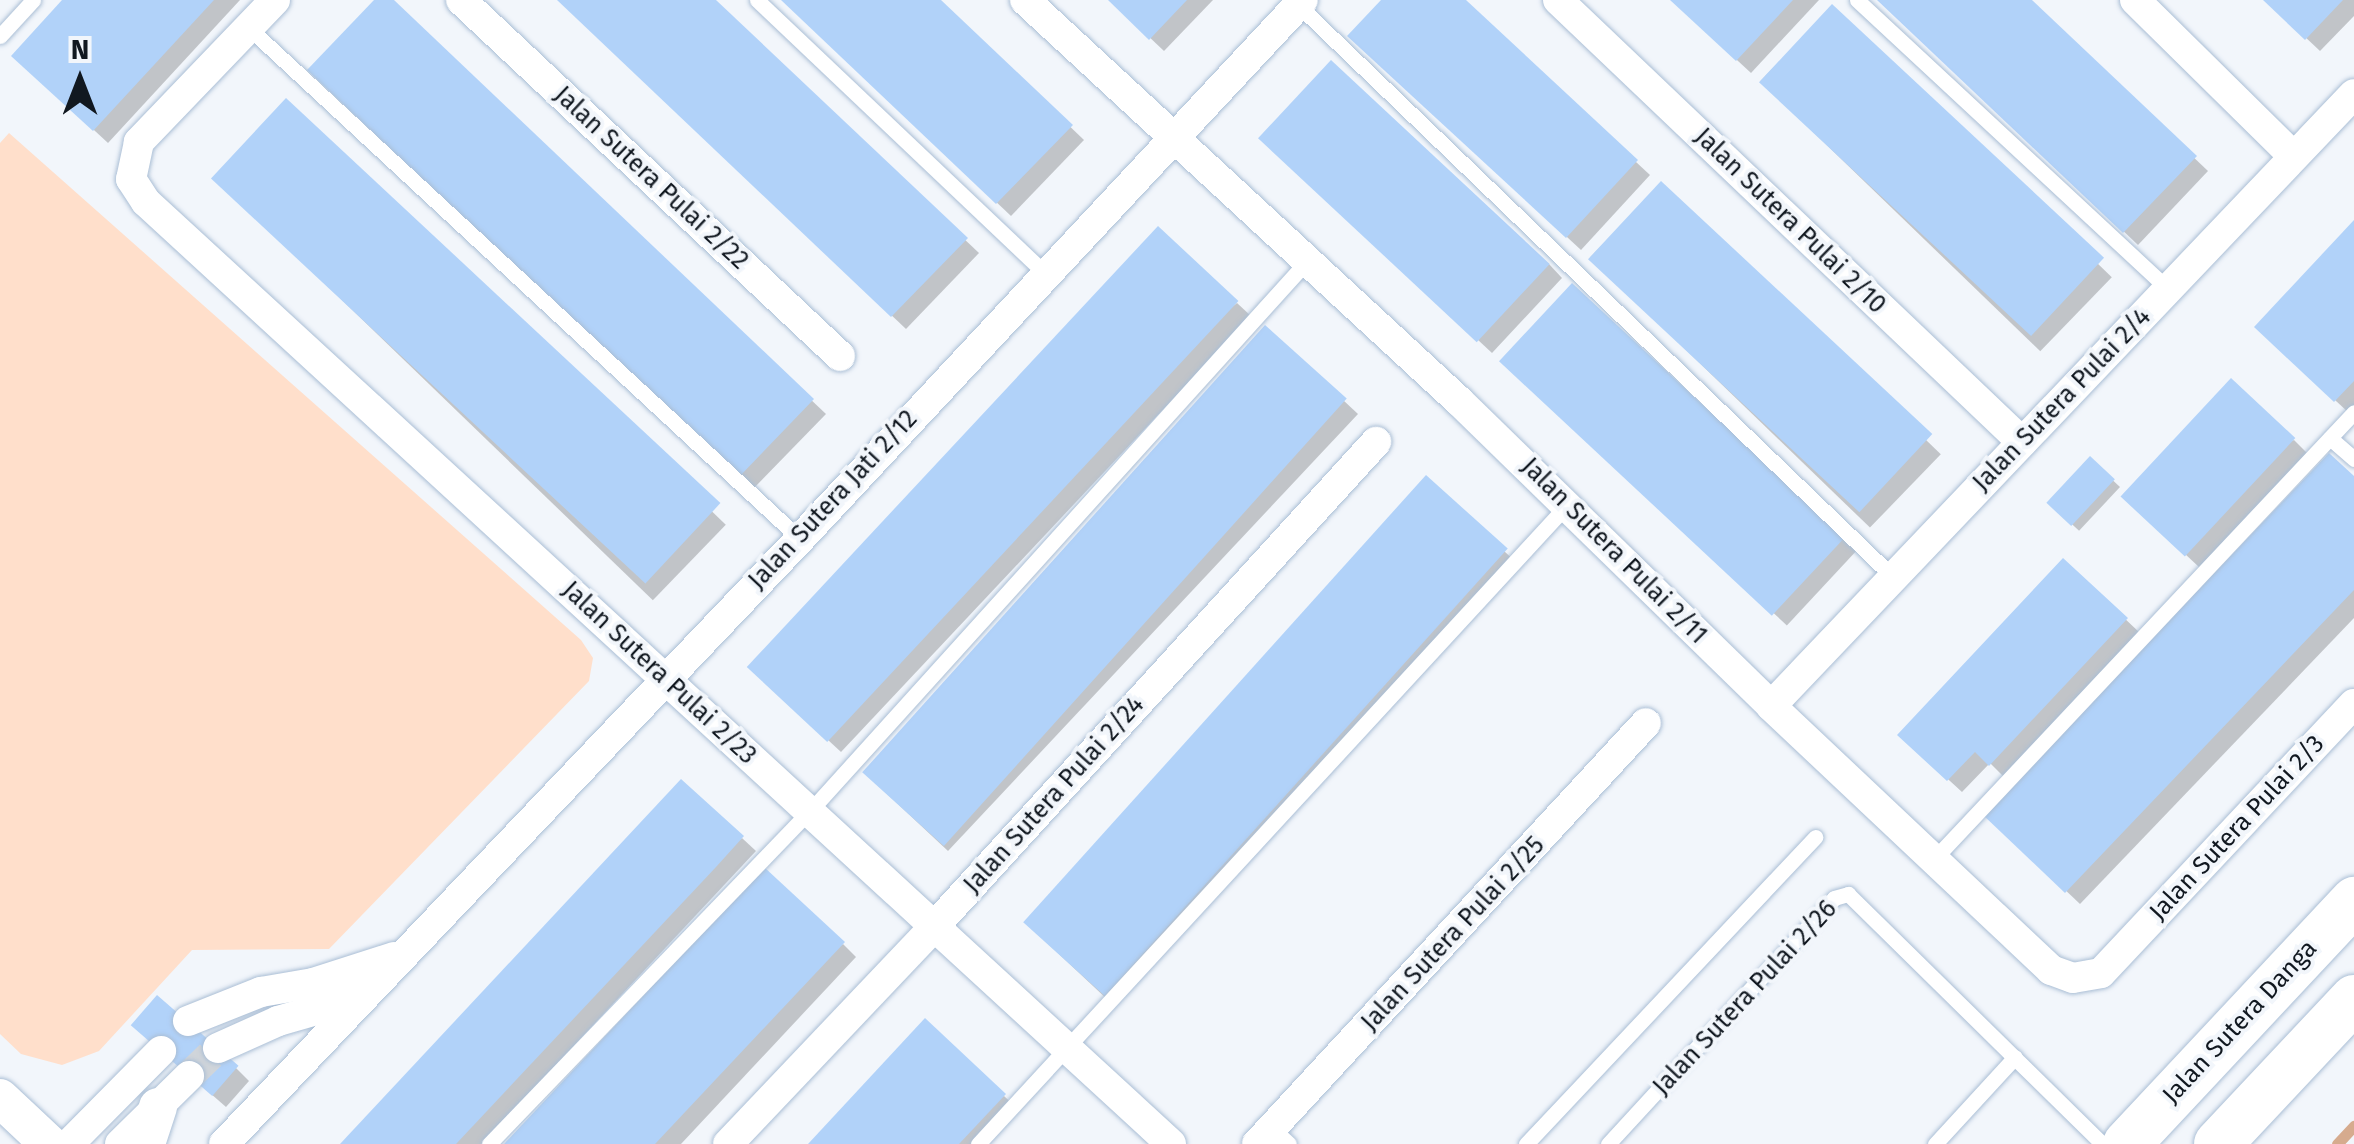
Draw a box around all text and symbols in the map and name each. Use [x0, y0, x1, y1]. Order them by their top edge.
north arrow [30, 30, 130, 130]
text: N [71, 33, 89, 66]
street label: Jalan Sutera Pulai 2/22 [548, 80, 754, 276]
street label: Jalan Sutera Pulai 2/10 [1688, 122, 1892, 320]
street label: Jalan Sutera Pulai 2/4 [1967, 302, 2157, 498]
street label: Jalan Sutera Jati 2/12 [742, 404, 924, 596]
street label: Jalan Sutera Pulai 2/11 [1515, 452, 1713, 650]
street label: Jalan Sutera Pulai 2/23 [556, 575, 762, 771]
street label: Jalan Sutera Pulai 2/24 [958, 690, 1150, 900]
street label: Jalan Sutera Pulai 2/3 [2143, 729, 2331, 927]
street label: Jalan Sutera Pulai 2/25 [1355, 831, 1551, 1037]
street label: Jalan Sutera Pulai 2/26 [1647, 894, 1843, 1102]
street label: Jalan Sutera Danga [2156, 934, 2324, 1110]

